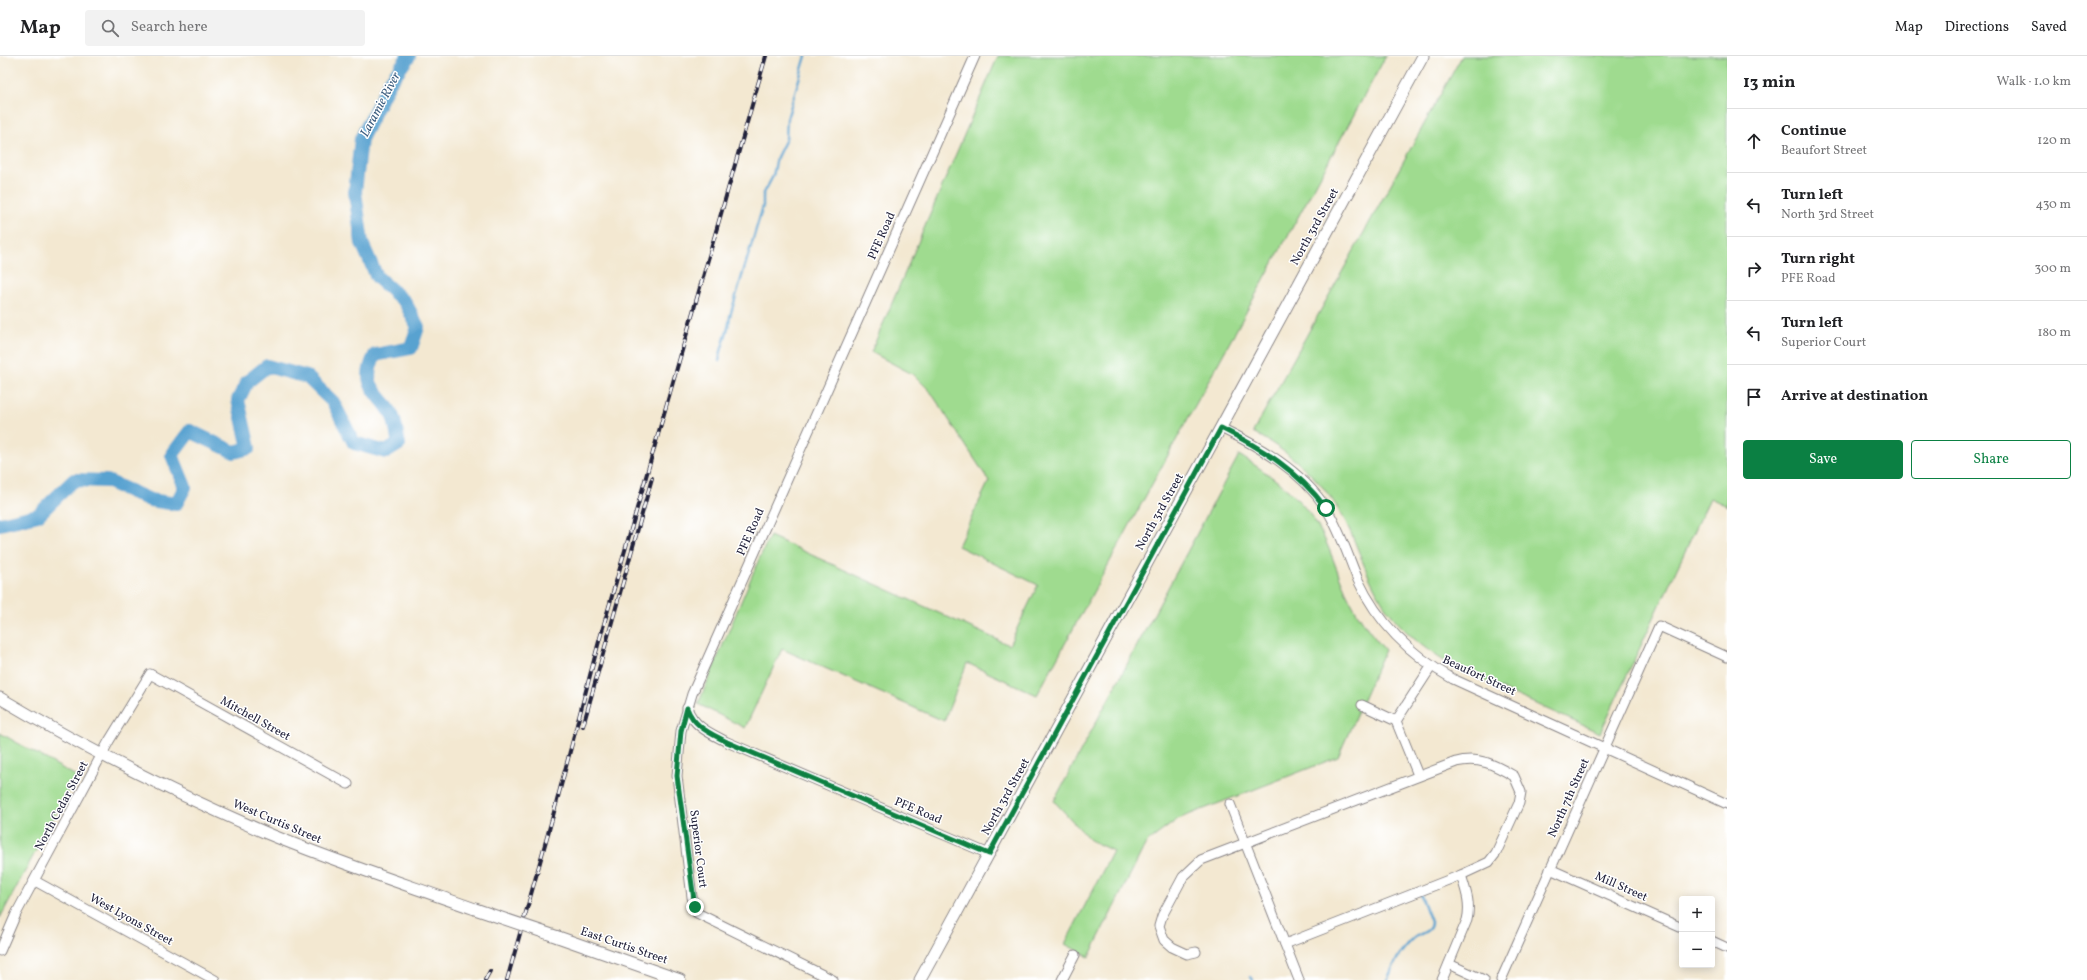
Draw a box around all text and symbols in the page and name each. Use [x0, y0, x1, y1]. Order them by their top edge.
search box [85, 10, 365, 46]
text: Map [20, 15, 61, 41]
icon: search [99, 17, 121, 39]
text: Search here [131, 17, 208, 38]
text: Map [1895, 18, 1923, 37]
text: Directions [1945, 18, 2009, 37]
text: Saved [2031, 18, 2067, 37]
water label: Laramie River [356, 69, 406, 141]
text: 13 min [1743, 71, 1796, 94]
text: Walk · 1.0 km [1997, 73, 2071, 91]
text: Continue [1781, 121, 1846, 142]
icon: ahead [1743, 130, 1765, 152]
text: 120 m [2037, 132, 2071, 150]
text: Beaufort Street [1781, 142, 1867, 160]
text: Turn left [1781, 185, 1843, 206]
street label: North 3rd Street [1287, 186, 1343, 268]
icon: left [1743, 194, 1765, 216]
text: 430 m [2035, 196, 2071, 214]
text: North 3rd Street [1781, 206, 1874, 224]
street label: PFE Road [864, 210, 900, 262]
text: Turn right [1781, 249, 1855, 270]
icon: right [1743, 258, 1765, 280]
text: 300 m [2035, 260, 2071, 278]
text: PFE Road [1781, 270, 1836, 288]
text: Turn left [1781, 313, 1843, 334]
icon: left [1743, 322, 1765, 344]
text: 180 m [2037, 324, 2071, 342]
text: Superior Court [1781, 334, 1866, 352]
icon: arrive [1743, 386, 1765, 408]
text: Arrive at destination [1781, 386, 1928, 407]
button: Save [1743, 440, 1903, 479]
button: Share [1911, 440, 2071, 479]
street label: North 3rd Street [1132, 471, 1188, 553]
route start [1317, 499, 1335, 517]
street label: PFE Road [733, 506, 769, 558]
street label: Beaufort Street [1440, 652, 1518, 700]
street label: Mitchell Street [217, 693, 293, 745]
street label: North 3rd Street [978, 756, 1034, 838]
street label: North 7th Street [1544, 756, 1594, 840]
street label: North Cedar Street [32, 758, 92, 854]
street label: PFE Road [892, 794, 945, 828]
street label: West Curtis Street [230, 796, 324, 848]
street label: Superior Court [685, 809, 711, 889]
street label: Mill Street [1592, 868, 1650, 906]
street label: West Lyons Street [86, 890, 176, 950]
map controls [1679, 896, 1715, 968]
button: + [1679, 896, 1715, 932]
route end [686, 898, 704, 916]
street label: East Curtis Street [578, 924, 670, 968]
button: − [1679, 932, 1715, 968]

